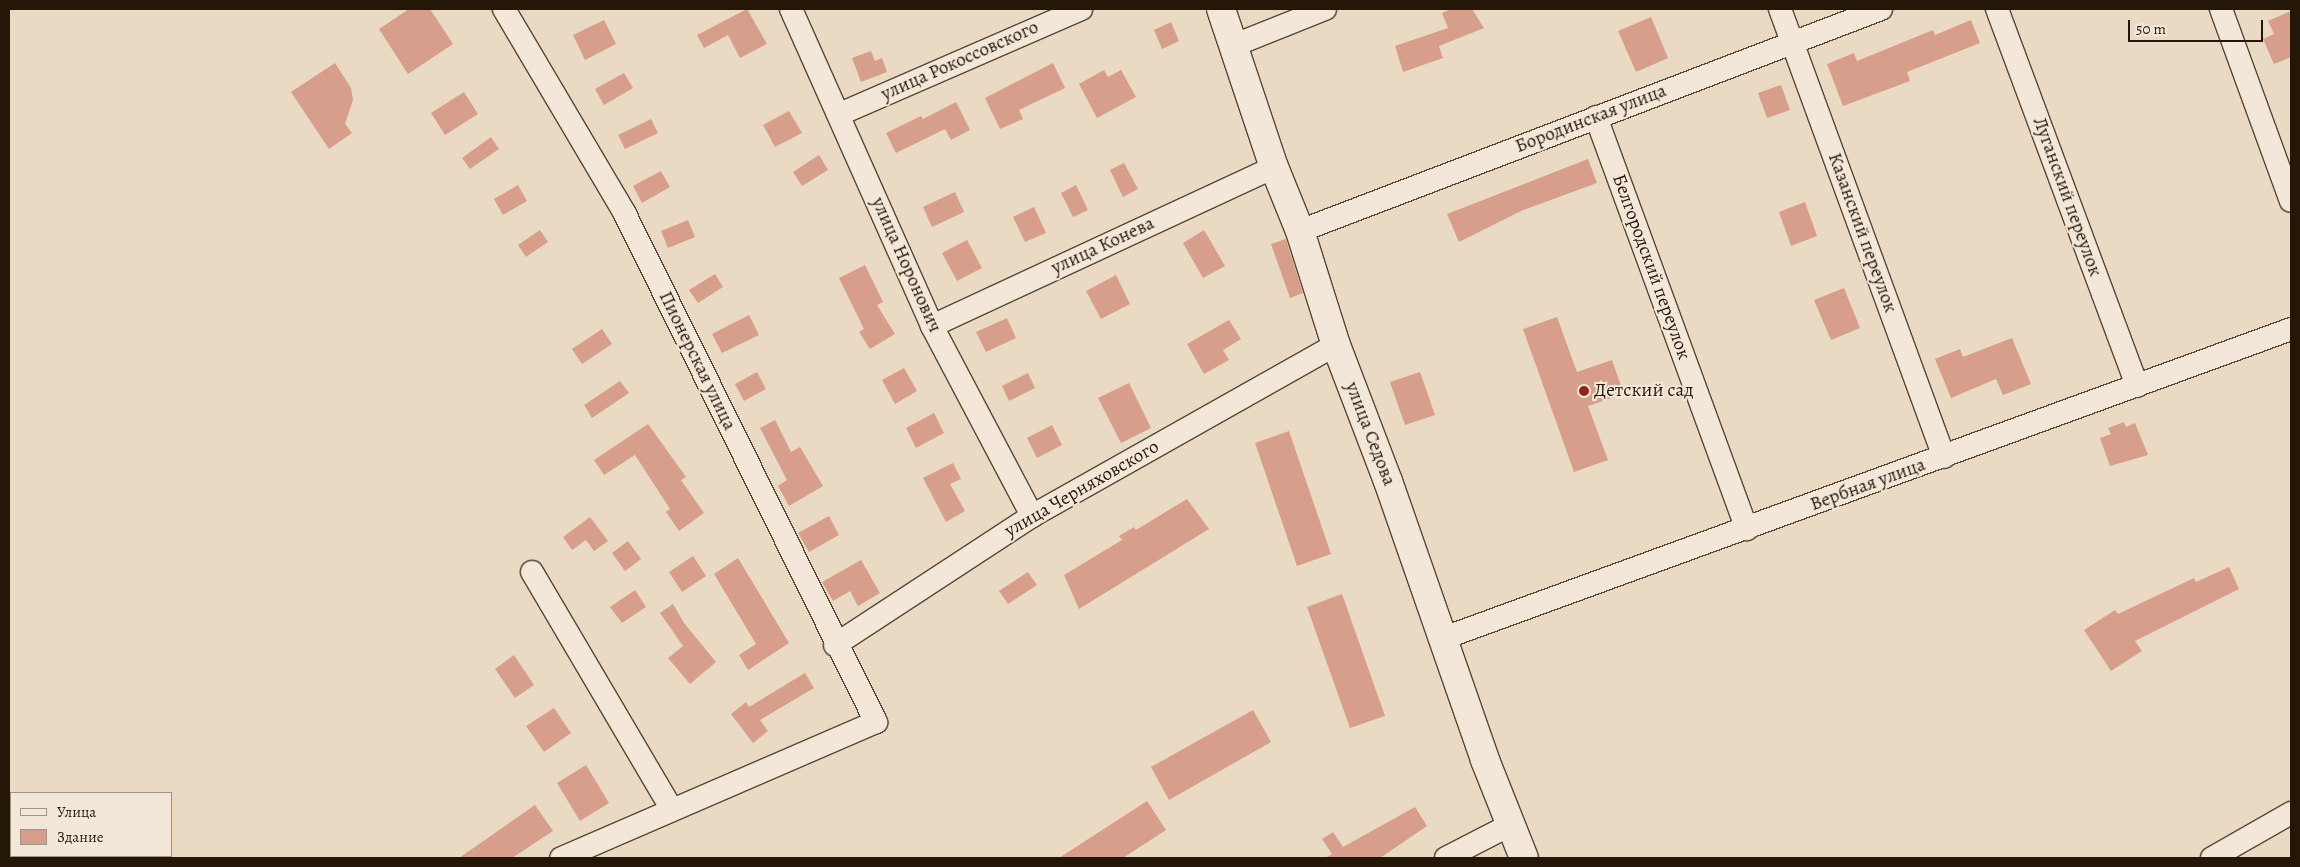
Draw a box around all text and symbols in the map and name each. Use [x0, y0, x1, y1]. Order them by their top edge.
scale bar [2130, 10, 2265, 42]
street label: улица Рокоссовского [878, 16, 1042, 106]
text: 50 m [2136, 19, 2166, 39]
street label: Бородинская улица [1512, 80, 1670, 158]
street label: Луганский переулок [2028, 114, 2106, 280]
street label: Казанский переулок [1822, 150, 1902, 316]
street label: Белгородский переулок [1607, 171, 1695, 363]
street label: улица Норонович [866, 194, 946, 336]
street label: улица Конева [1048, 212, 1158, 280]
street label: Пионерская улица [654, 288, 740, 434]
street label: улица Седова [1340, 379, 1400, 489]
place label: Детский сад [1594, 380, 1693, 402]
marker: Детский сад [1578, 385, 1590, 397]
street label: улица Черняховского [1001, 435, 1163, 543]
street label: Вербная улица [1807, 454, 1929, 516]
legend [10, 792, 172, 857]
text: Улица [57, 802, 96, 822]
text: Здание [57, 827, 104, 847]

